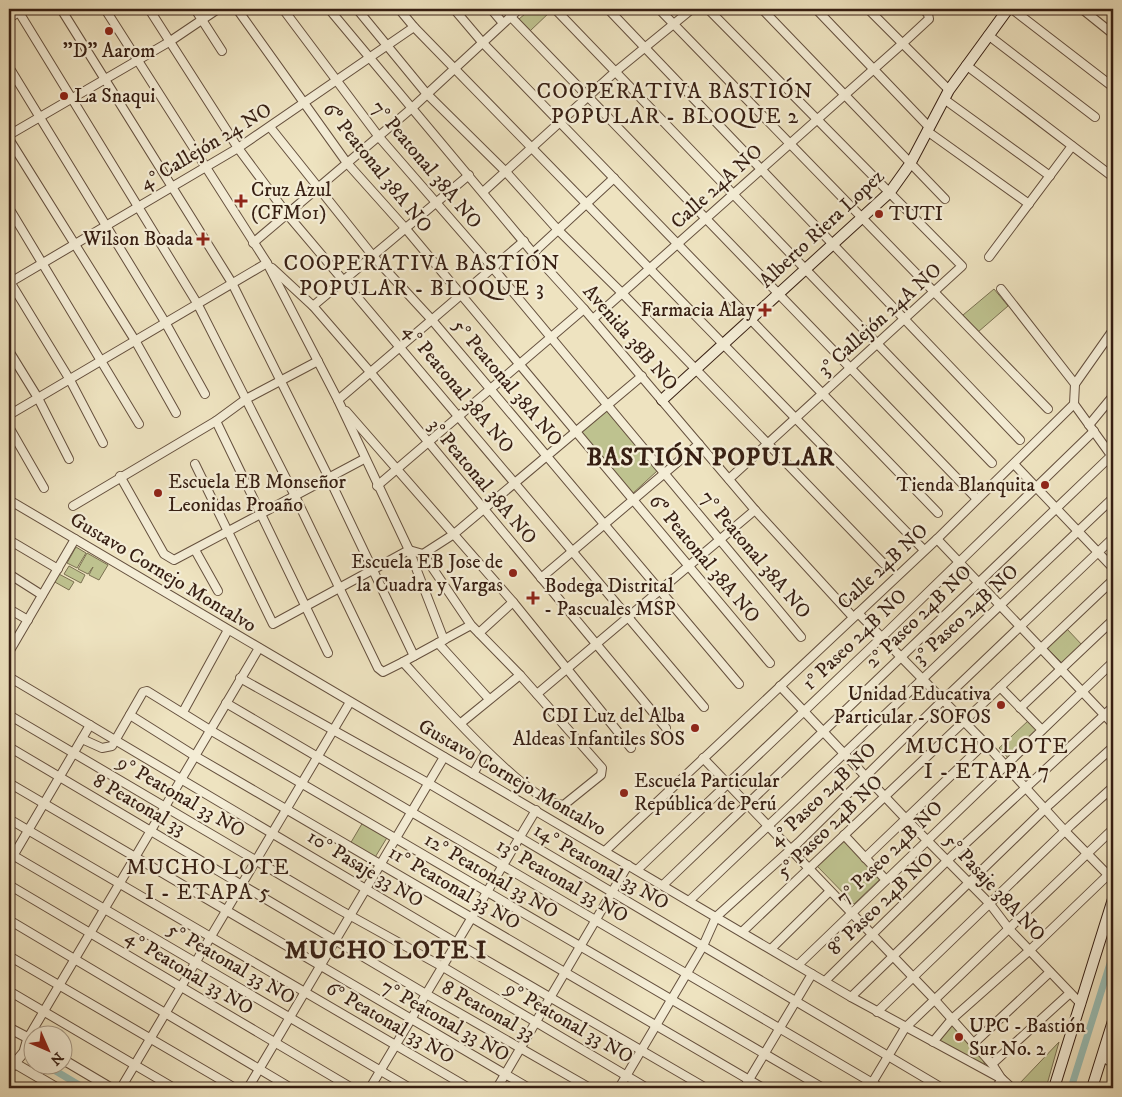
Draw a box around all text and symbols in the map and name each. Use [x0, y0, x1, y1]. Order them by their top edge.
marker: "D" Aarom [103, 25, 115, 37]
place label: "D" Aarom [63, 39, 155, 64]
district label: COOPERATIVA BASTIÓN POPULAR - BLOQUE 2 [537, 77, 813, 130]
place label: La Snaqui [74, 84, 155, 109]
marker: La Snaqui [58, 90, 70, 102]
street label: 7° Peatonal 38A NO [365, 96, 487, 234]
street label: 4° Callejón 24 NO [135, 98, 277, 196]
street label: 6º Peatonal 38A NO [317, 98, 437, 238]
street label: Calle 24A NO [666, 139, 768, 235]
street label: Alberto Riera Lopez [754, 164, 890, 294]
place label: Cruz Azul (CFM01) [251, 178, 331, 226]
marker: Cruz Azul (CFM01) [235, 195, 247, 207]
place label: TUTI [889, 202, 943, 227]
marker: TUTI [873, 208, 885, 220]
place label: Wilson Boada [82, 227, 193, 252]
marker: Wilson Boada [197, 233, 209, 245]
district label: COOPERATIVA BASTIÓN POPULAR - BLOQUE 3 [284, 249, 560, 302]
street label: 3° Callejón 24A NO [813, 258, 947, 382]
street label: Avenida 38B NO [577, 280, 683, 396]
place label: Farmacia Alay [641, 298, 756, 323]
marker: Farmacia Alay [759, 304, 771, 316]
street label: 5° Peatonal 38A NO [446, 314, 568, 452]
street label: 4° Peatonal 38A NO [397, 319, 519, 459]
street label: 3° Peatonal 38A NO [422, 414, 542, 550]
district label: BASTIÓN POPULAR [587, 442, 835, 473]
place label: Escuela EB Monseñor Leonidas Proaño [168, 470, 346, 518]
place label: Tienda Blanquita [896, 473, 1035, 498]
marker: Tienda Blanquita [1039, 479, 1051, 491]
street label: 7° Peatonal 38A NO [694, 486, 816, 624]
marker: Escuela EB Monseñor Leonidas Proaño [152, 487, 164, 499]
street label: 6º Peatonal 38A NO [643, 490, 765, 628]
street label: Gustavo Cornejo Montalvo [65, 507, 261, 639]
street label: Calle 24B NO [832, 519, 934, 615]
place label: Escuela EB Jose de la Cuadra y Vargas [351, 550, 503, 598]
street label: 2° Paseo 24B NO [861, 560, 977, 674]
street label: 3° Paseo 24B NO [908, 560, 1024, 670]
marker: Escuela EB Jose de la Cuadra y Vargas [507, 567, 519, 579]
place label: Bodega Distrital - Pascuales MSP [544, 574, 676, 622]
street label: 1° Paseo 24B NO [797, 584, 913, 696]
marker: Bodega Distrital - Pascuales MSP [526, 591, 540, 605]
place label: Unidad Educativa Particular - SOFOS [834, 682, 991, 730]
marker: Unidad Educativa Particular - SOFOS [995, 699, 1007, 711]
place label: CDI Luz del Alba Aldeas Infantiles SOS [513, 704, 685, 752]
street label: Gustavo Cornejo Montalvo [414, 714, 610, 842]
marker: CDI Luz del Alba Aldeas Infantiles SOS [689, 722, 701, 734]
district label: MUCHO LOTE I - ETAPA 7 [905, 733, 1069, 785]
street label: 4° Paseo 24B NO [764, 737, 882, 853]
street label: 9° Peatonal 33 NO [112, 750, 249, 844]
street label: 8 Peatonal 33 [88, 768, 190, 842]
place label: Escuela Particular República de Perú [634, 769, 780, 817]
street label: 5° Paseo 24B NO [772, 770, 888, 884]
marker: Escuela Particular República de Perú [618, 787, 630, 799]
street label: 7° Paseo 24B NO [831, 796, 949, 910]
street label: 14° Peatonal 33 NO [529, 818, 673, 916]
street label: 10° Pasaje 33 NO [302, 825, 428, 913]
street label: 12° Peatonal 33 NO [419, 827, 563, 925]
street label: 5° Pasaje 38A NO [938, 829, 1050, 947]
street label: 13° Peatonal 33 NO [491, 833, 633, 929]
street label: 11° Peatonal 33 NO [383, 840, 525, 936]
street label: 8° Paseo 24B NO [823, 847, 939, 961]
district label: MUCHO LOTE I - ETAPA 5 [126, 854, 290, 906]
street label: 5° Peatonal 33 NO [163, 917, 299, 1011]
street label: 4° Peatonal 33 NO [120, 925, 258, 1021]
district label: MUCHO LOTE I [285, 935, 487, 966]
street label: 7° Peatonal 33 NO [376, 974, 514, 1068]
street label: 8 Peatonal 33 [437, 975, 539, 1047]
street label: 6° Peatonal 33 NO [321, 976, 459, 1070]
street label: 9° Peatonal 33 NO [500, 976, 637, 1070]
place label: UPC - Bastión Sur No. 2 [969, 1014, 1086, 1062]
north arrow [22, 1024, 72, 1074]
marker: UPC - Bastión Sur No. 2 [953, 1031, 965, 1043]
text: N [46, 1048, 67, 1069]

